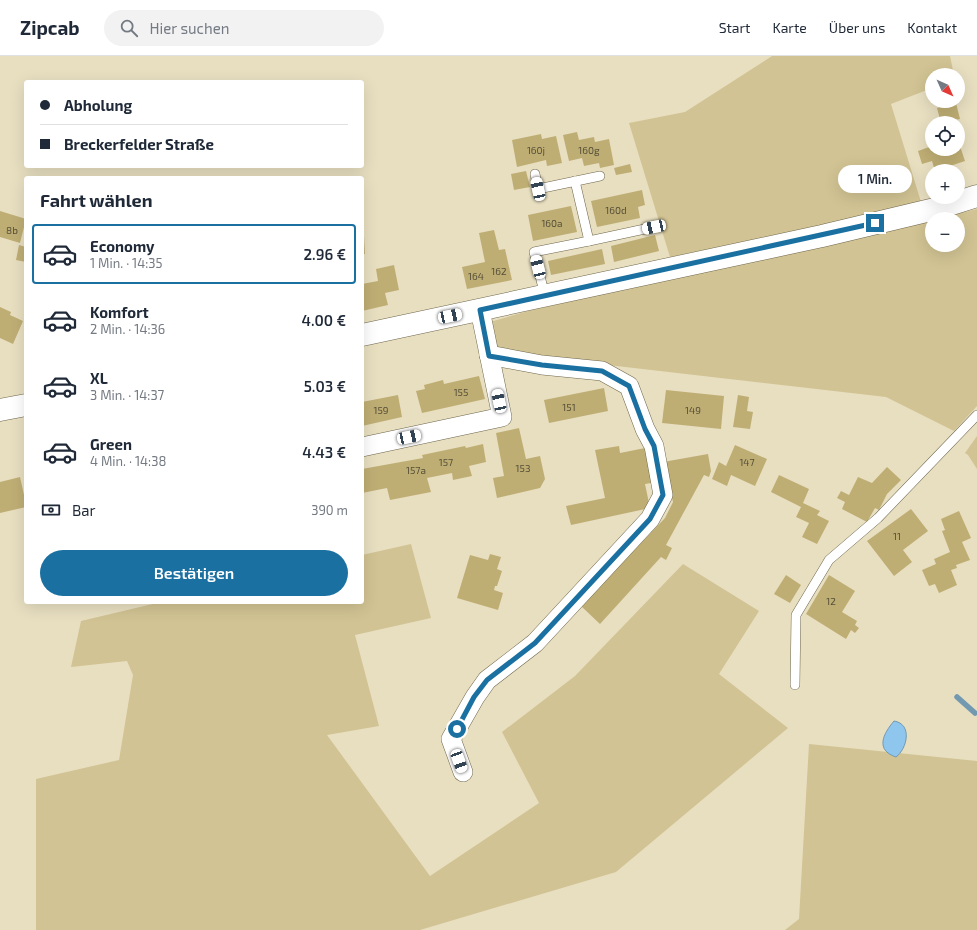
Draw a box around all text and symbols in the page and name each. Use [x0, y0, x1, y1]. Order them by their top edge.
search box [104, 10, 384, 46]
text: Zipcab [20, 16, 80, 39]
icon: search [118, 17, 140, 39]
text: Hier suchen [150, 19, 229, 37]
text: Start [719, 19, 750, 36]
text: Karte [772, 19, 807, 36]
text: Über uns [829, 19, 885, 36]
text: Kontakt [907, 19, 957, 36]
north arrow [925, 68, 965, 108]
map controls [925, 68, 965, 252]
text: Abholung [64, 96, 132, 114]
button: locate [925, 116, 965, 156]
text: Breckerfelder Straße [64, 135, 214, 153]
house number: 160j [527, 144, 545, 156]
house number: 160g [578, 144, 600, 156]
button: + [925, 164, 965, 204]
callout: 1 Min. [838, 165, 912, 193]
text: 1 Min. [858, 171, 892, 187]
car [530, 176, 546, 202]
text: Fahrt wählen [40, 189, 153, 211]
house number: 160d [605, 204, 627, 216]
button: − [925, 212, 965, 252]
route end [866, 214, 884, 232]
house number: 160a [541, 217, 563, 229]
car [641, 219, 667, 235]
house number: 8b [6, 224, 18, 236]
icon: car [42, 236, 78, 272]
text: Economy [90, 237, 155, 255]
text: 2.96 € [303, 245, 346, 263]
car [529, 254, 547, 280]
text: 1 Min. · 14:35 [90, 255, 163, 271]
house number: 162 [491, 265, 507, 277]
house number: 164 [468, 270, 484, 282]
icon: car [42, 302, 78, 338]
text: Komfort [90, 303, 149, 321]
car [437, 308, 463, 324]
text: 4.00 € [302, 311, 346, 329]
text: 2 Min. · 14:36 [90, 321, 165, 337]
icon: car [42, 368, 78, 404]
text: XL [90, 369, 108, 387]
text: 5.03 € [304, 377, 346, 395]
house number: 155 [454, 386, 468, 398]
text: 3 Min. · 14:37 [90, 387, 164, 403]
car [491, 388, 507, 414]
house number: 151 [562, 401, 576, 413]
house number: 159 [373, 404, 389, 416]
house number: 149 [685, 404, 701, 416]
car [396, 429, 422, 445]
icon: car [42, 434, 78, 470]
text: Green [90, 435, 132, 453]
text: 4.43 € [302, 443, 346, 461]
text: 4 Min. · 14:38 [90, 453, 166, 469]
house number: 157 [439, 456, 453, 468]
house number: 147 [739, 456, 755, 468]
house number: 153 [516, 462, 530, 474]
house number: 157a [406, 464, 426, 476]
icon: cash [40, 499, 62, 521]
text: Bar [72, 501, 96, 519]
text: 390 m [311, 502, 348, 518]
house number: 11 [893, 530, 901, 542]
button: Bestätigen [40, 550, 348, 596]
house number: 12 [826, 595, 836, 607]
route start [448, 720, 466, 738]
car [449, 748, 469, 774]

